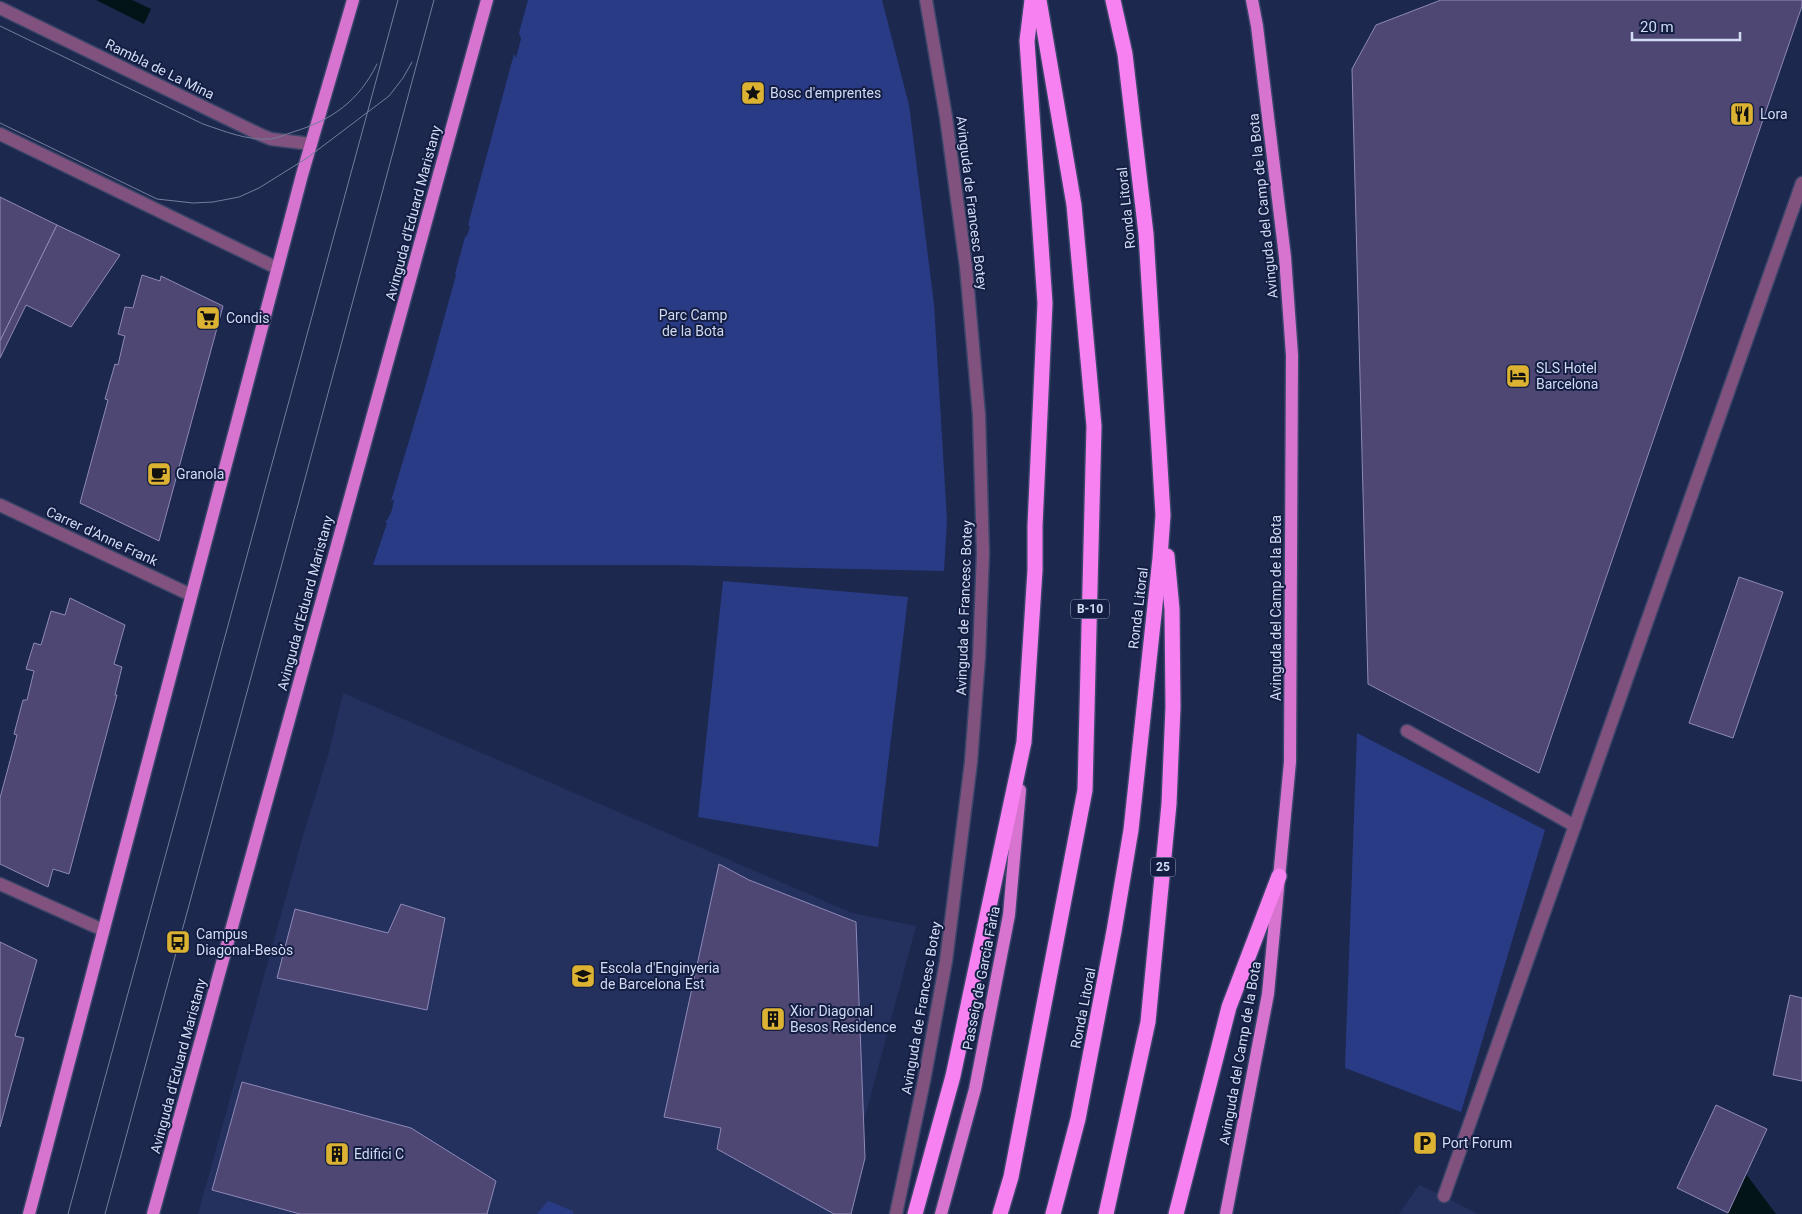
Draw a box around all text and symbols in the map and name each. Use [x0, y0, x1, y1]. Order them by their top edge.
scale bar [1632, 10, 1740, 42]
text: 20 m [1640, 18, 1674, 36]
street label: Rambla de La Mina [103, 36, 217, 102]
place icon: Bosc d'emprentes [740, 80, 766, 106]
place label: Bosc d'emprentes [770, 85, 881, 101]
restaurant icon: Lora [1729, 101, 1755, 127]
place label: Lora [1760, 106, 1788, 122]
street label: Avinguda del Camp de la Bota [1245, 113, 1281, 299]
street label: Avinguda de Francesc Botey [953, 115, 991, 291]
street label: Avinguda d'Eduard Maristany [382, 123, 444, 302]
street label: Ronda Litoral [1114, 166, 1138, 250]
supermarket icon: Condis [195, 305, 221, 331]
park label: Parc Camp de la Bota [659, 307, 727, 339]
place label: Condis [226, 310, 269, 326]
place label: SLS Hotel Barcelona [1536, 360, 1598, 392]
hotel icon: SLS Hotel Barcelona [1505, 363, 1531, 389]
cafe icon: Granola [146, 461, 172, 487]
place label: Granola [176, 466, 224, 482]
street label: Carrer d'Anne Frank [44, 503, 161, 569]
street label: Avinguda d'Eduard Maristany [274, 513, 336, 692]
street label: Avinguda del Camp de la Bota [1268, 515, 1284, 701]
street label: Avinguda de Francesc Botey [953, 520, 975, 696]
street label: Ronda Litoral [1125, 566, 1151, 650]
road number: B-10 [1071, 600, 1109, 618]
road number: 25 [1150, 858, 1176, 876]
street label: Passeig de Garcia Fària [959, 905, 1003, 1051]
street label: Avinguda de Francesc Botey [898, 920, 944, 1096]
place label: Campus Diagonal-Besòs [196, 926, 293, 958]
bus stop icon: Campus Diagonal-Besòs [165, 929, 191, 955]
place label: Escola d'Enginyeria de Barcelona Est [600, 960, 720, 992]
street label: Avinguda del Camp de la Bota [1216, 960, 1264, 1146]
school or university icon: Escola d'Enginyeria de Barcelona Est [570, 963, 596, 989]
street label: Ronda Litoral [1067, 966, 1099, 1050]
street label: Avinguda d'Eduard Maristany [147, 976, 209, 1155]
place label: Xior Diagonal Besos Residence [790, 1003, 897, 1035]
building icon: Xior Diagonal Besos Residence [760, 1006, 786, 1032]
parking icon: Port Forum [1412, 1130, 1438, 1156]
place label: Port Forum [1442, 1135, 1512, 1151]
building icon: Edifici C [324, 1141, 350, 1167]
place label: Edifici C [354, 1146, 404, 1162]

